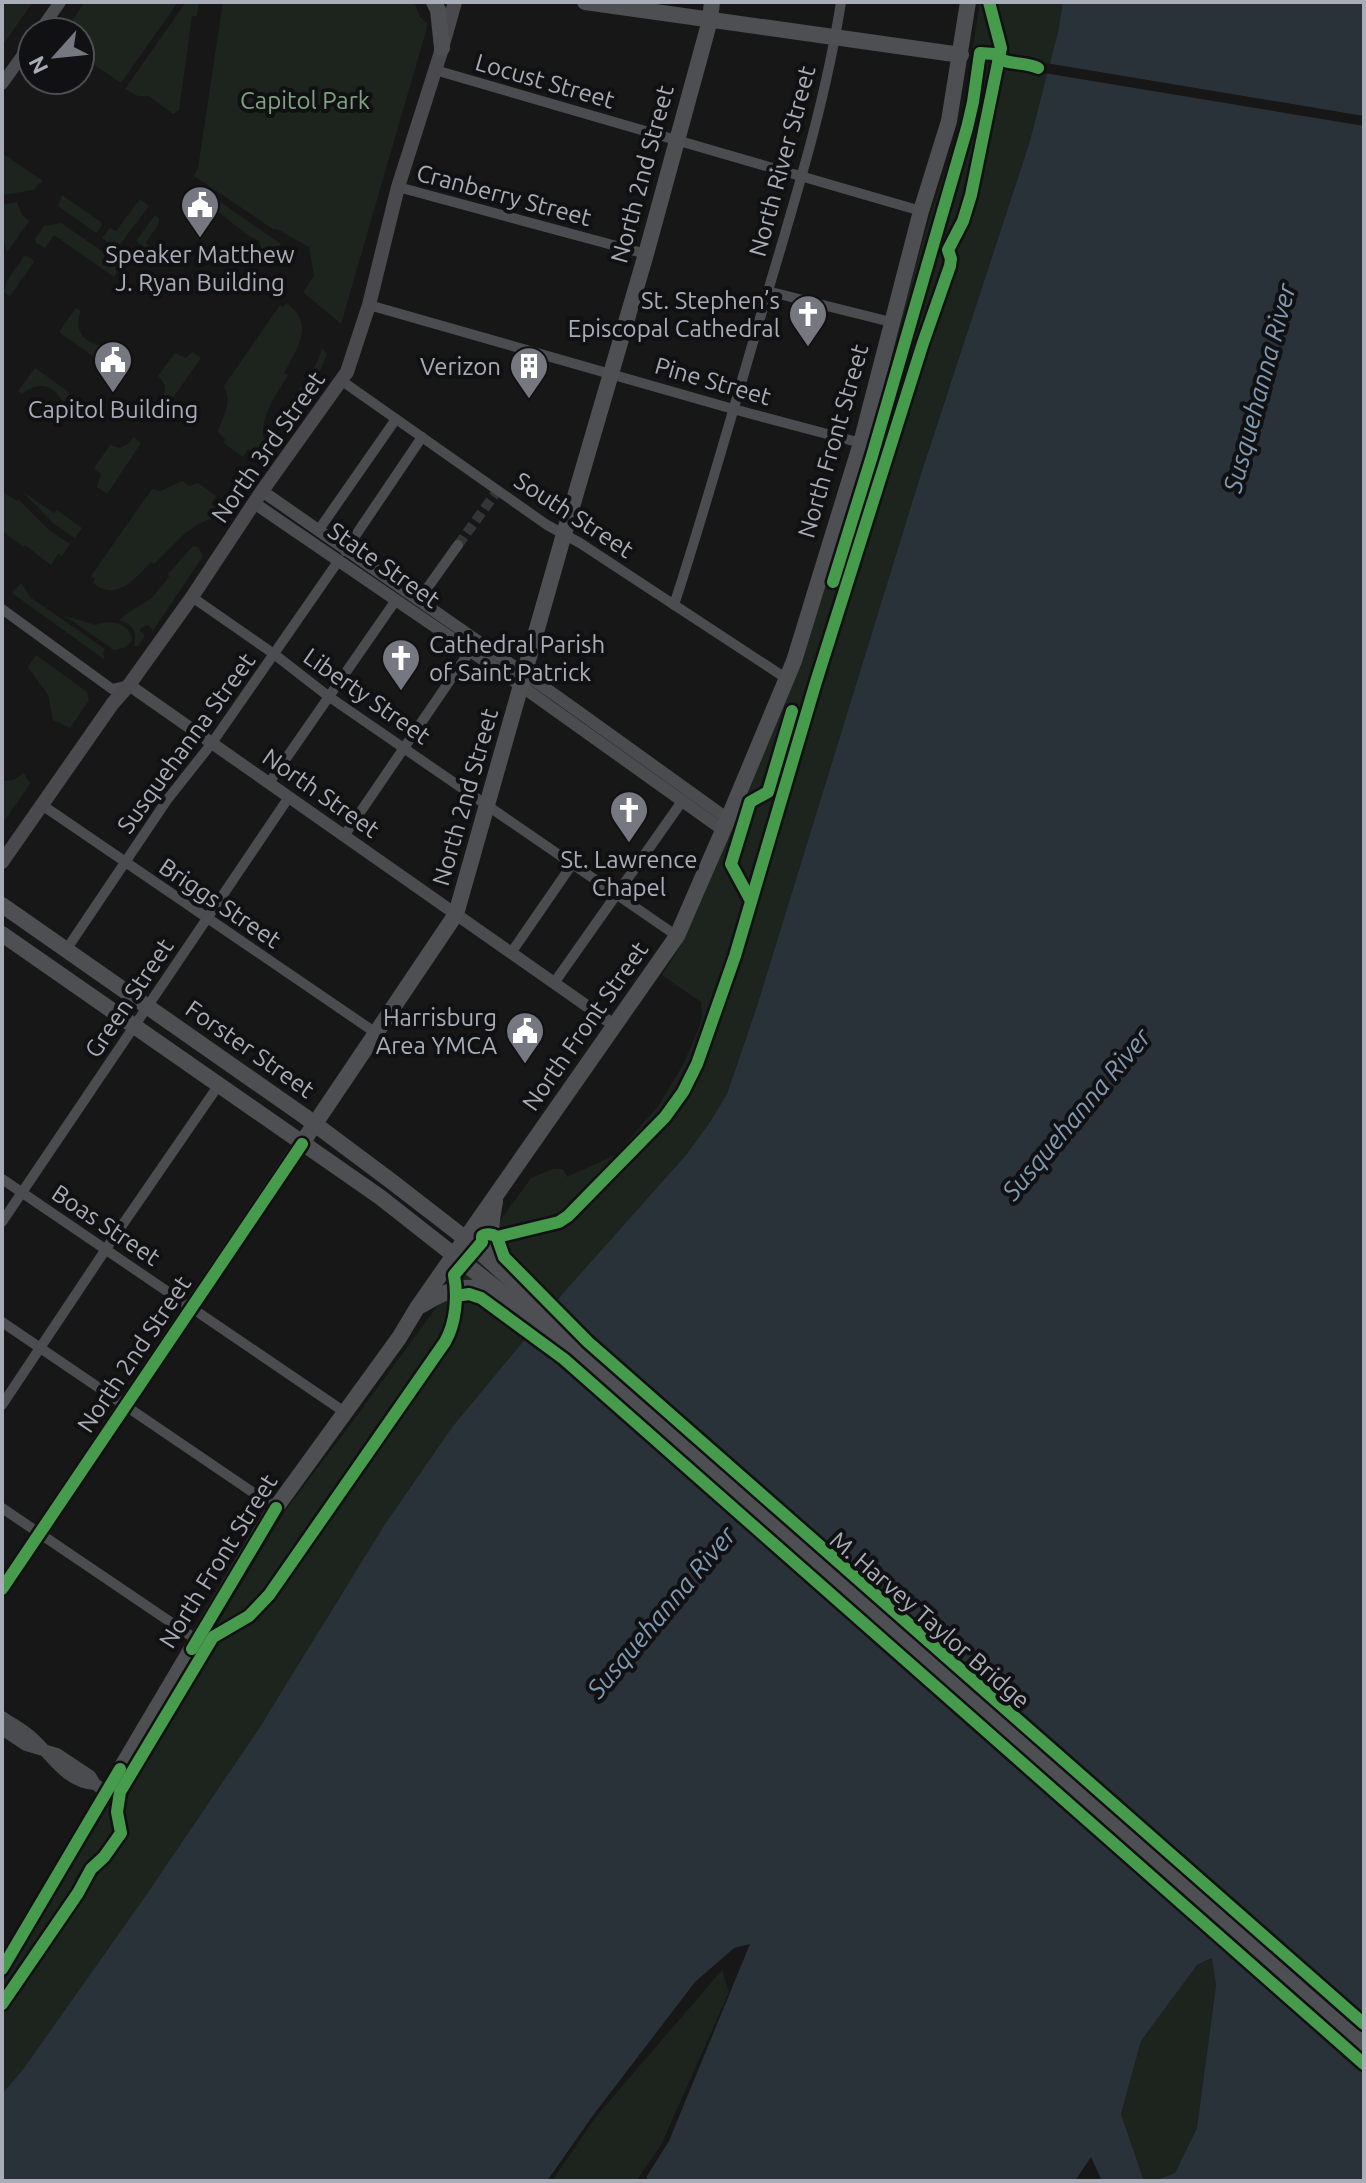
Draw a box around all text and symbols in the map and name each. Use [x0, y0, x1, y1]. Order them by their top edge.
north arrow [16, 16, 96, 96]
street label: Locust Street [472, 48, 618, 114]
text: N [23, 52, 53, 78]
street label: North River Street [744, 62, 821, 259]
street label: North 2nd Street [605, 82, 679, 266]
park label: Capitol Park [240, 87, 370, 114]
street label: Cranberry Street [414, 159, 595, 231]
public building icon: Speaker Matthew J. Ryan Building [179, 184, 221, 239]
place label: Speaker Matthew J. Ryan Building [105, 241, 295, 296]
water label: Susquehanna River [1217, 280, 1301, 496]
place label: St. Stephen’s Episcopal Cathedral [568, 287, 780, 342]
church icon: St. Stephen’s Episcopal Cathedral [787, 293, 829, 348]
public building icon: Capitol Building [92, 339, 134, 394]
street label: North Front Street [792, 341, 874, 541]
building icon: Verizon [508, 345, 550, 400]
street label: Pine Street [652, 352, 775, 411]
place label: Verizon [420, 353, 501, 380]
street label: North 3rd Street [206, 366, 330, 528]
place label: Capitol Building [28, 396, 198, 423]
street label: South Street [510, 467, 639, 564]
street label: State Street [323, 517, 445, 614]
place label: Cathedral Parish of Saint Patrick [429, 631, 605, 686]
church icon: Cathedral Parish of Saint Patrick [380, 637, 422, 692]
street label: Liberty Street [299, 643, 436, 750]
street label: Susquehanna Street [112, 647, 261, 838]
street label: North 2nd Street [427, 705, 503, 889]
street label: North Street [258, 743, 385, 843]
church icon: St. Lawrence Chapel [608, 789, 650, 844]
place label: St. Lawrence Chapel [560, 846, 698, 901]
street label: Briggs Street [154, 852, 286, 954]
street label: Green Street [79, 933, 179, 1063]
street label: North Front Street [517, 936, 654, 1116]
street label: Forster Street [181, 995, 320, 1104]
place label: Harrisburg Area YMCA [376, 1004, 497, 1059]
public building icon: Harrisburg Area YMCA [504, 1010, 546, 1065]
water label: Susquehanna River [995, 1022, 1157, 1206]
street label: Boas Street [47, 1179, 166, 1271]
street label: North 2nd Street [72, 1270, 197, 1437]
street label: North Front Street [154, 1469, 283, 1653]
water label: Susquehanna River [580, 1520, 742, 1704]
street label: M. Harvey Taylor Bridge [825, 1526, 1035, 1714]

